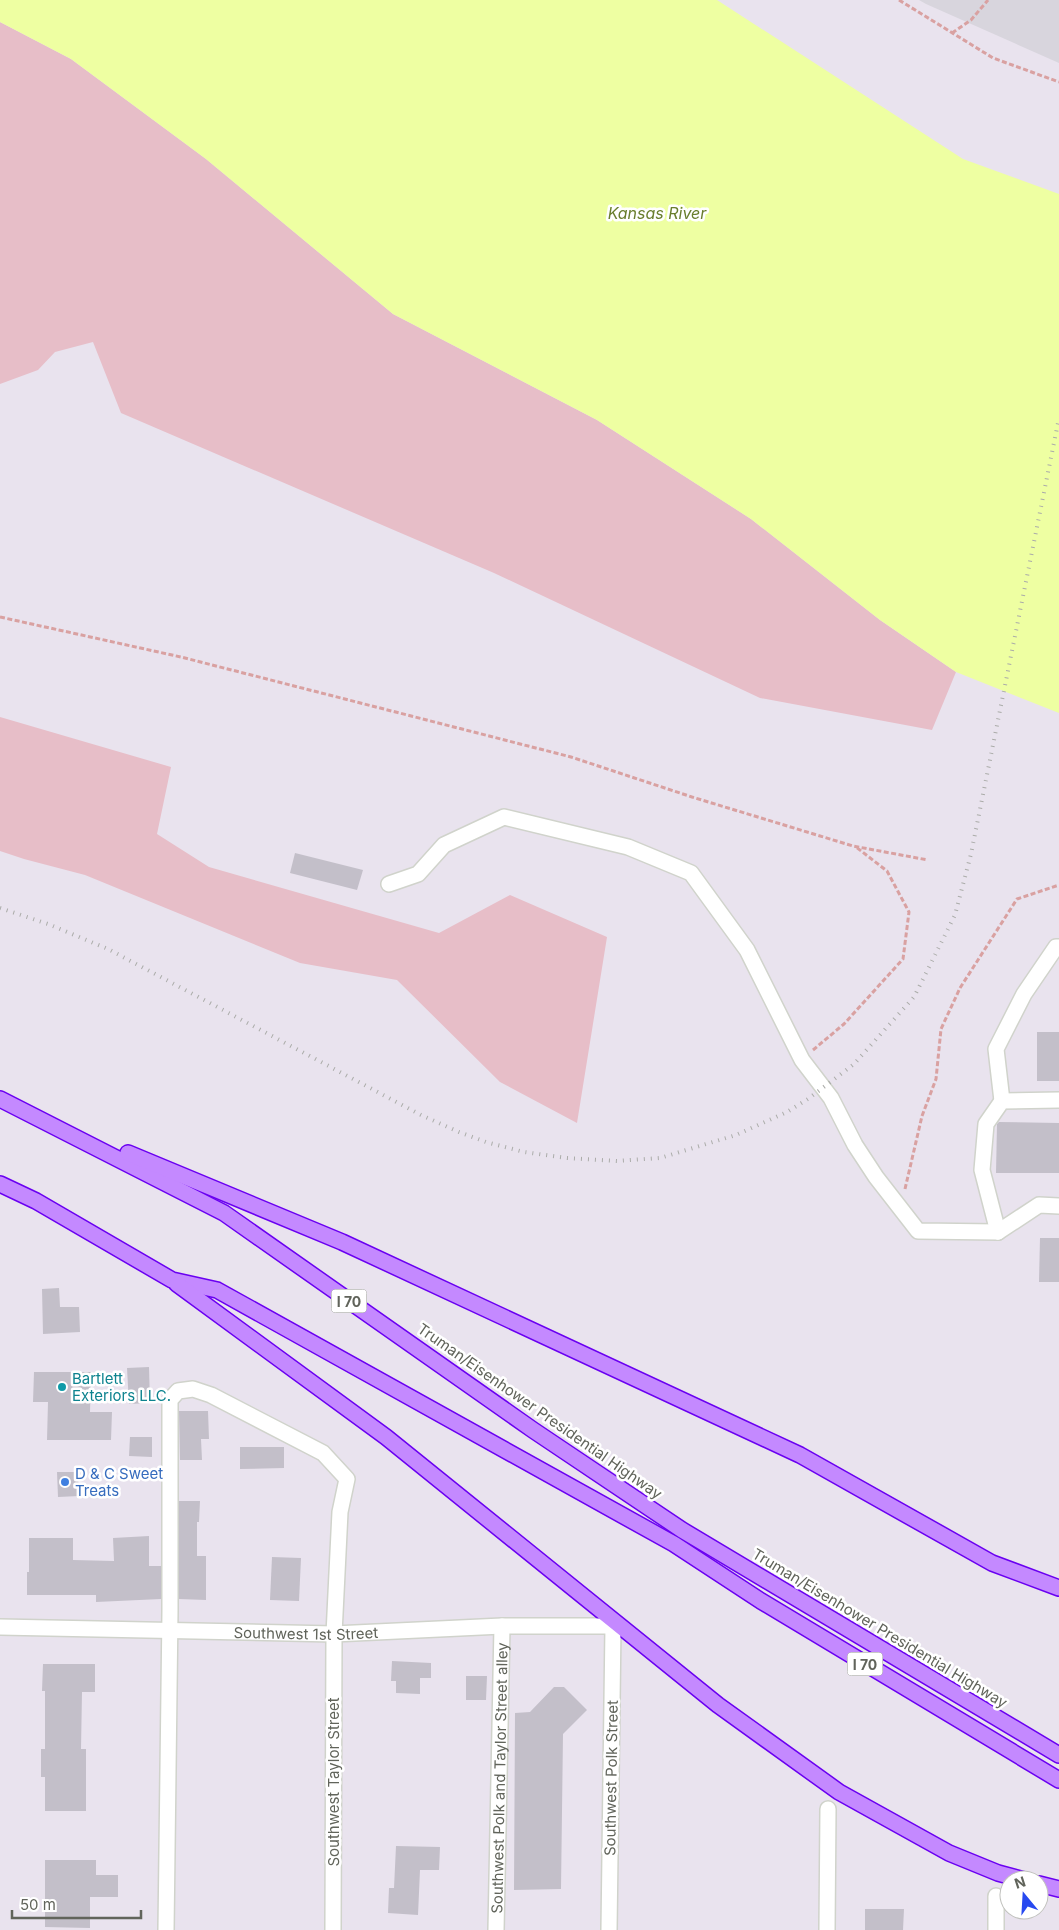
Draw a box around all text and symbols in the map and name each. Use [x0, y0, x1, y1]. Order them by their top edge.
water label: Kansas River [608, 203, 707, 223]
road number: I 70 [332, 1290, 366, 1312]
street label: Truman/Eisenhower Presidential Highway [414, 1319, 666, 1503]
place label: Bartlett Exteriors LLC. [72, 1369, 171, 1405]
marker: Bartlett Exteriors LLC. [56, 1381, 68, 1393]
place label: D & C Sweet Treats [75, 1464, 163, 1500]
marker: D & C Sweet Treats [59, 1476, 71, 1488]
street label: Truman/Eisenhower Presidential Highway [749, 1544, 1011, 1712]
street label: Southwest 1st Street [233, 1622, 379, 1644]
street label: Southwest Polk and Taylor Street alley [487, 1642, 511, 1914]
road number: I 70 [848, 1652, 882, 1676]
street label: Southwest Taylor Street [324, 1697, 343, 1867]
street label: Southwest Polk Street [600, 1700, 622, 1856]
north arrow [999, 1870, 1049, 1920]
text: N [1012, 1872, 1028, 1892]
scale bar [12, 1888, 141, 1920]
text: 50 m [20, 1895, 56, 1914]

